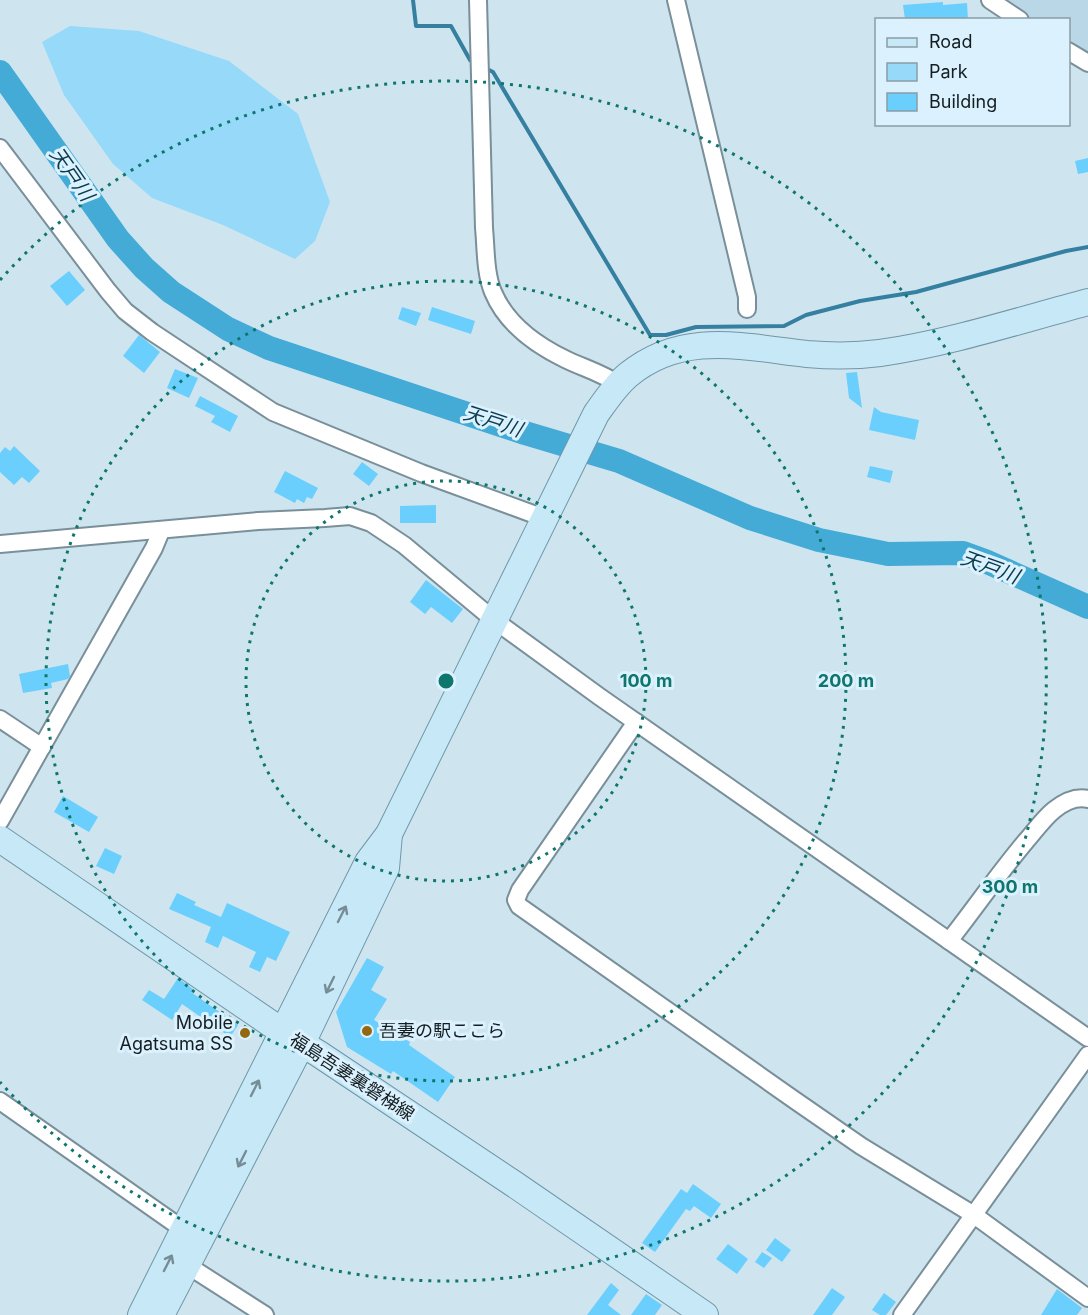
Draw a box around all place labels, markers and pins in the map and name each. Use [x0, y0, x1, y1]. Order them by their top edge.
centre of rings [436, 671, 456, 691]
place label: Mobile Agatsuma SS [120, 1012, 233, 1054]
place label: 吾妻の駅ここら [379, 1020, 505, 1041]
marker: 吾妻の駅ここら [360, 1024, 374, 1038]
marker: Mobile Agatsuma SS [238, 1026, 252, 1040]

